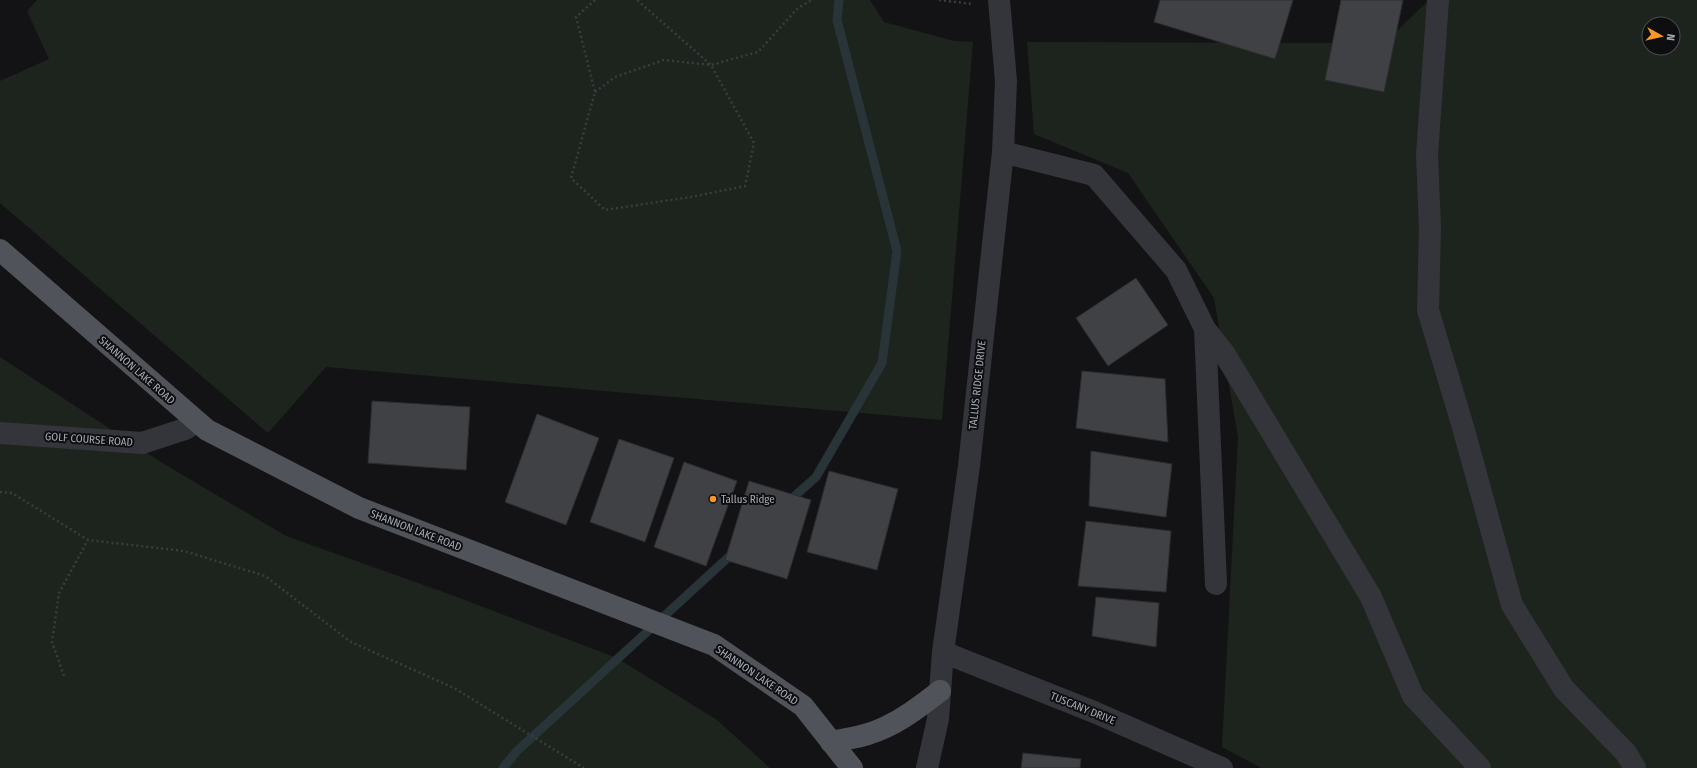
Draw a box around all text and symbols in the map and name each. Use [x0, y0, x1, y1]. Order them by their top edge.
north arrow [1641, 16, 1681, 56]
text: N [1664, 33, 1677, 41]
street label: SHANNON LAKE ROAD [96, 334, 177, 407]
street label: TALLUS RIDGE DRIVE [966, 340, 989, 430]
street label: GOLF COURSE ROAD [45, 430, 133, 449]
place label: Tallus Ridge [721, 493, 775, 506]
marker: Tallus Ridge [708, 494, 718, 504]
street label: SHANNON LAKE ROAD [368, 507, 463, 554]
street label: SHANNON LAKE ROAD [713, 643, 800, 708]
street label: TUSCANY DRIVE [1048, 689, 1117, 727]

